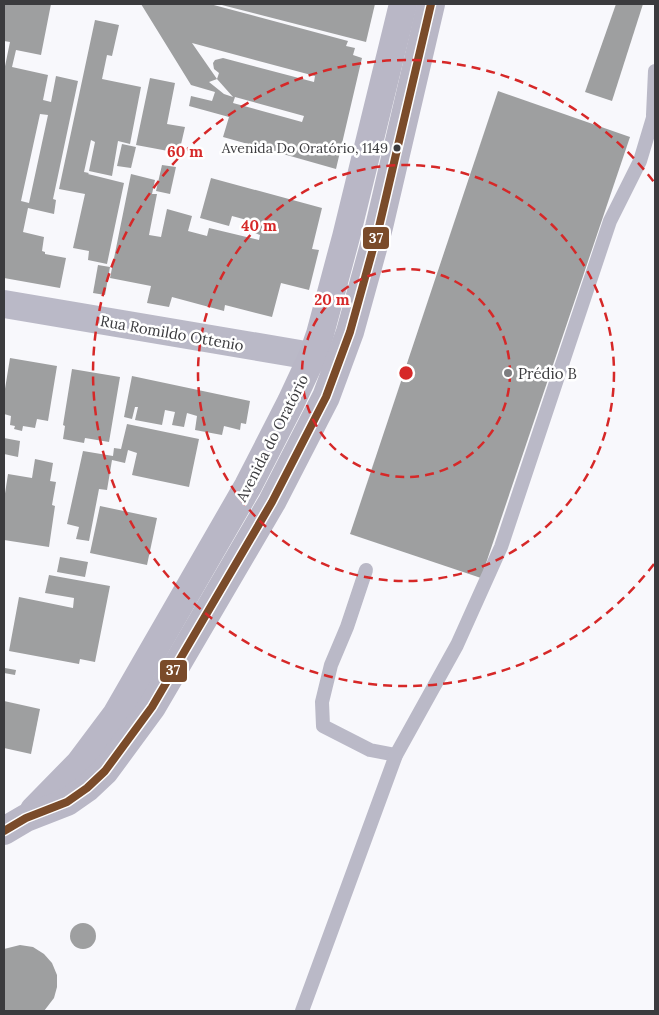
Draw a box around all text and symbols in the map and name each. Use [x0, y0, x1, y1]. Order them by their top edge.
place label: Avenida Do Oratório, 1149 [221, 139, 388, 157]
text: 60 m [167, 142, 203, 161]
marker: Avenida Do Oratório, 1149 [392, 143, 402, 153]
text: 40 m [241, 216, 277, 235]
line badge: 37 [362, 226, 390, 250]
text: 37 [369, 229, 384, 247]
text: 20 m [314, 290, 350, 309]
street label: Rua Romildo Ottenio [99, 311, 245, 355]
centre of rings [397, 364, 415, 382]
place label: Prédio B [518, 364, 577, 383]
marker: Prédio B [502, 367, 514, 379]
street label: Avenida do Oratório [231, 371, 312, 506]
line badge: 37 [159, 659, 188, 683]
text: 37 [166, 661, 181, 679]

